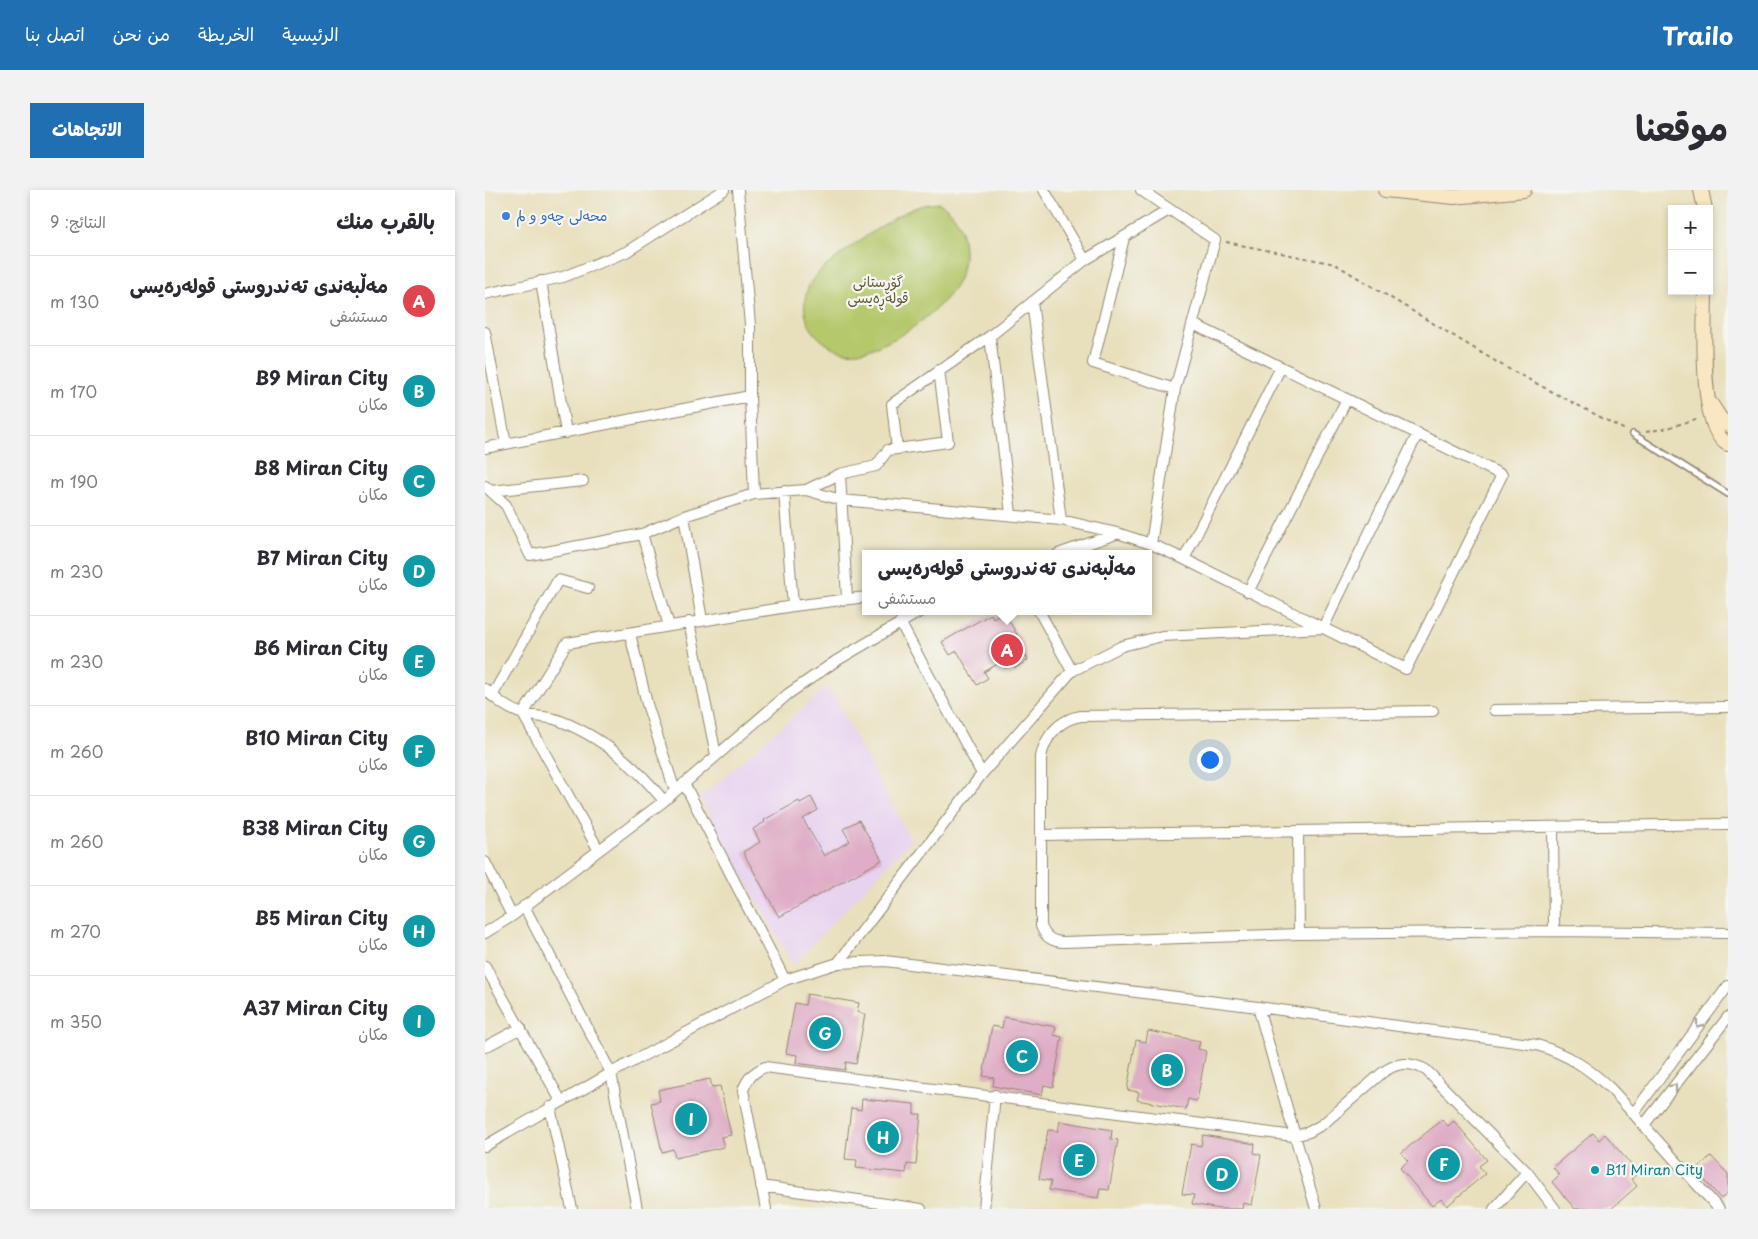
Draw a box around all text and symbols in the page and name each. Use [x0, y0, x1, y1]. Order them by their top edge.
text: Trailo [1662, 17, 1733, 53]
text: اتصل بنا [25, 20, 85, 47]
text: من نحن [113, 20, 170, 47]
text: الخريطة [198, 20, 254, 47]
text: الرئيسية [282, 20, 339, 47]
text: موقعنا [1635, 100, 1728, 153]
button: الاتجاهات [30, 103, 144, 158]
text: بالقرب منك [336, 204, 435, 236]
place label: محەلی چەو و لم [516, 205, 608, 227]
map controls [1668, 205, 1713, 295]
button: + [1668, 205, 1713, 250]
text: النتائج: 9 [50, 209, 106, 233]
marker: محەلی چەو و لم [500, 210, 512, 222]
button: − [1668, 250, 1713, 295]
text: مەڵبەندی تەندروستی قولەرەیسی [130, 271, 388, 299]
park label: گۆڕستانی قولەڕەیسی [847, 271, 909, 311]
text: 130 m [50, 289, 99, 313]
text: A [413, 289, 425, 313]
text: مستشفى [329, 303, 388, 327]
text: B9 Miran City [255, 363, 388, 391]
text: 170 m [50, 379, 97, 403]
text: B [414, 379, 425, 403]
text: مكان [358, 391, 388, 415]
text: B8 Miran City [254, 453, 388, 481]
text: 190 m [50, 469, 98, 493]
text: C [413, 469, 425, 493]
text: مكان [358, 481, 388, 505]
text: B7 Miran City [256, 543, 388, 571]
popup [862, 550, 1152, 615]
text: مەڵبەندی تەندروستی قولەرەیسی [878, 553, 1136, 581]
text: 230 m [50, 559, 103, 583]
text: D [413, 559, 425, 583]
text: مكان [358, 571, 388, 595]
text: مستشفى [878, 585, 936, 609]
pin: A [991, 631, 1023, 669]
text: B6 Miran City [253, 633, 388, 661]
text: 230 m [50, 649, 103, 673]
text: E [414, 649, 424, 673]
text: مكان [358, 661, 388, 685]
text: B10 Miran City [245, 723, 388, 751]
text: 260 m [50, 739, 103, 763]
text: F [414, 739, 424, 763]
your location [1197, 747, 1223, 773]
text: مكان [358, 751, 388, 775]
text: B38 Miran City [242, 813, 388, 841]
text: 260 m [50, 829, 103, 853]
text: G [412, 829, 426, 853]
text: مكان [358, 841, 388, 865]
text: B5 Miran City [255, 903, 388, 931]
text: 270 m [50, 919, 101, 943]
text: H [413, 919, 425, 943]
text: مكان [358, 931, 388, 955]
text: A37 Miran City [243, 993, 388, 1021]
text: 350 m [50, 1009, 102, 1033]
text: I [416, 1009, 422, 1033]
pin: G [809, 1014, 841, 1052]
one-way arrow [1696, 1019, 1705, 1029]
text: مكان [358, 1021, 388, 1045]
pin: C [1006, 1037, 1038, 1075]
pin: B [1151, 1051, 1183, 1089]
one-way arrow [1669, 1084, 1677, 1093]
pin: I [675, 1100, 707, 1138]
pin: H [867, 1118, 899, 1156]
pin: E [1063, 1141, 1095, 1179]
pin: F [1428, 1145, 1460, 1183]
pin: D [1206, 1155, 1238, 1193]
place label: B11 Miran City [1605, 1159, 1703, 1180]
marker: B11 Miran City [1589, 1164, 1601, 1176]

